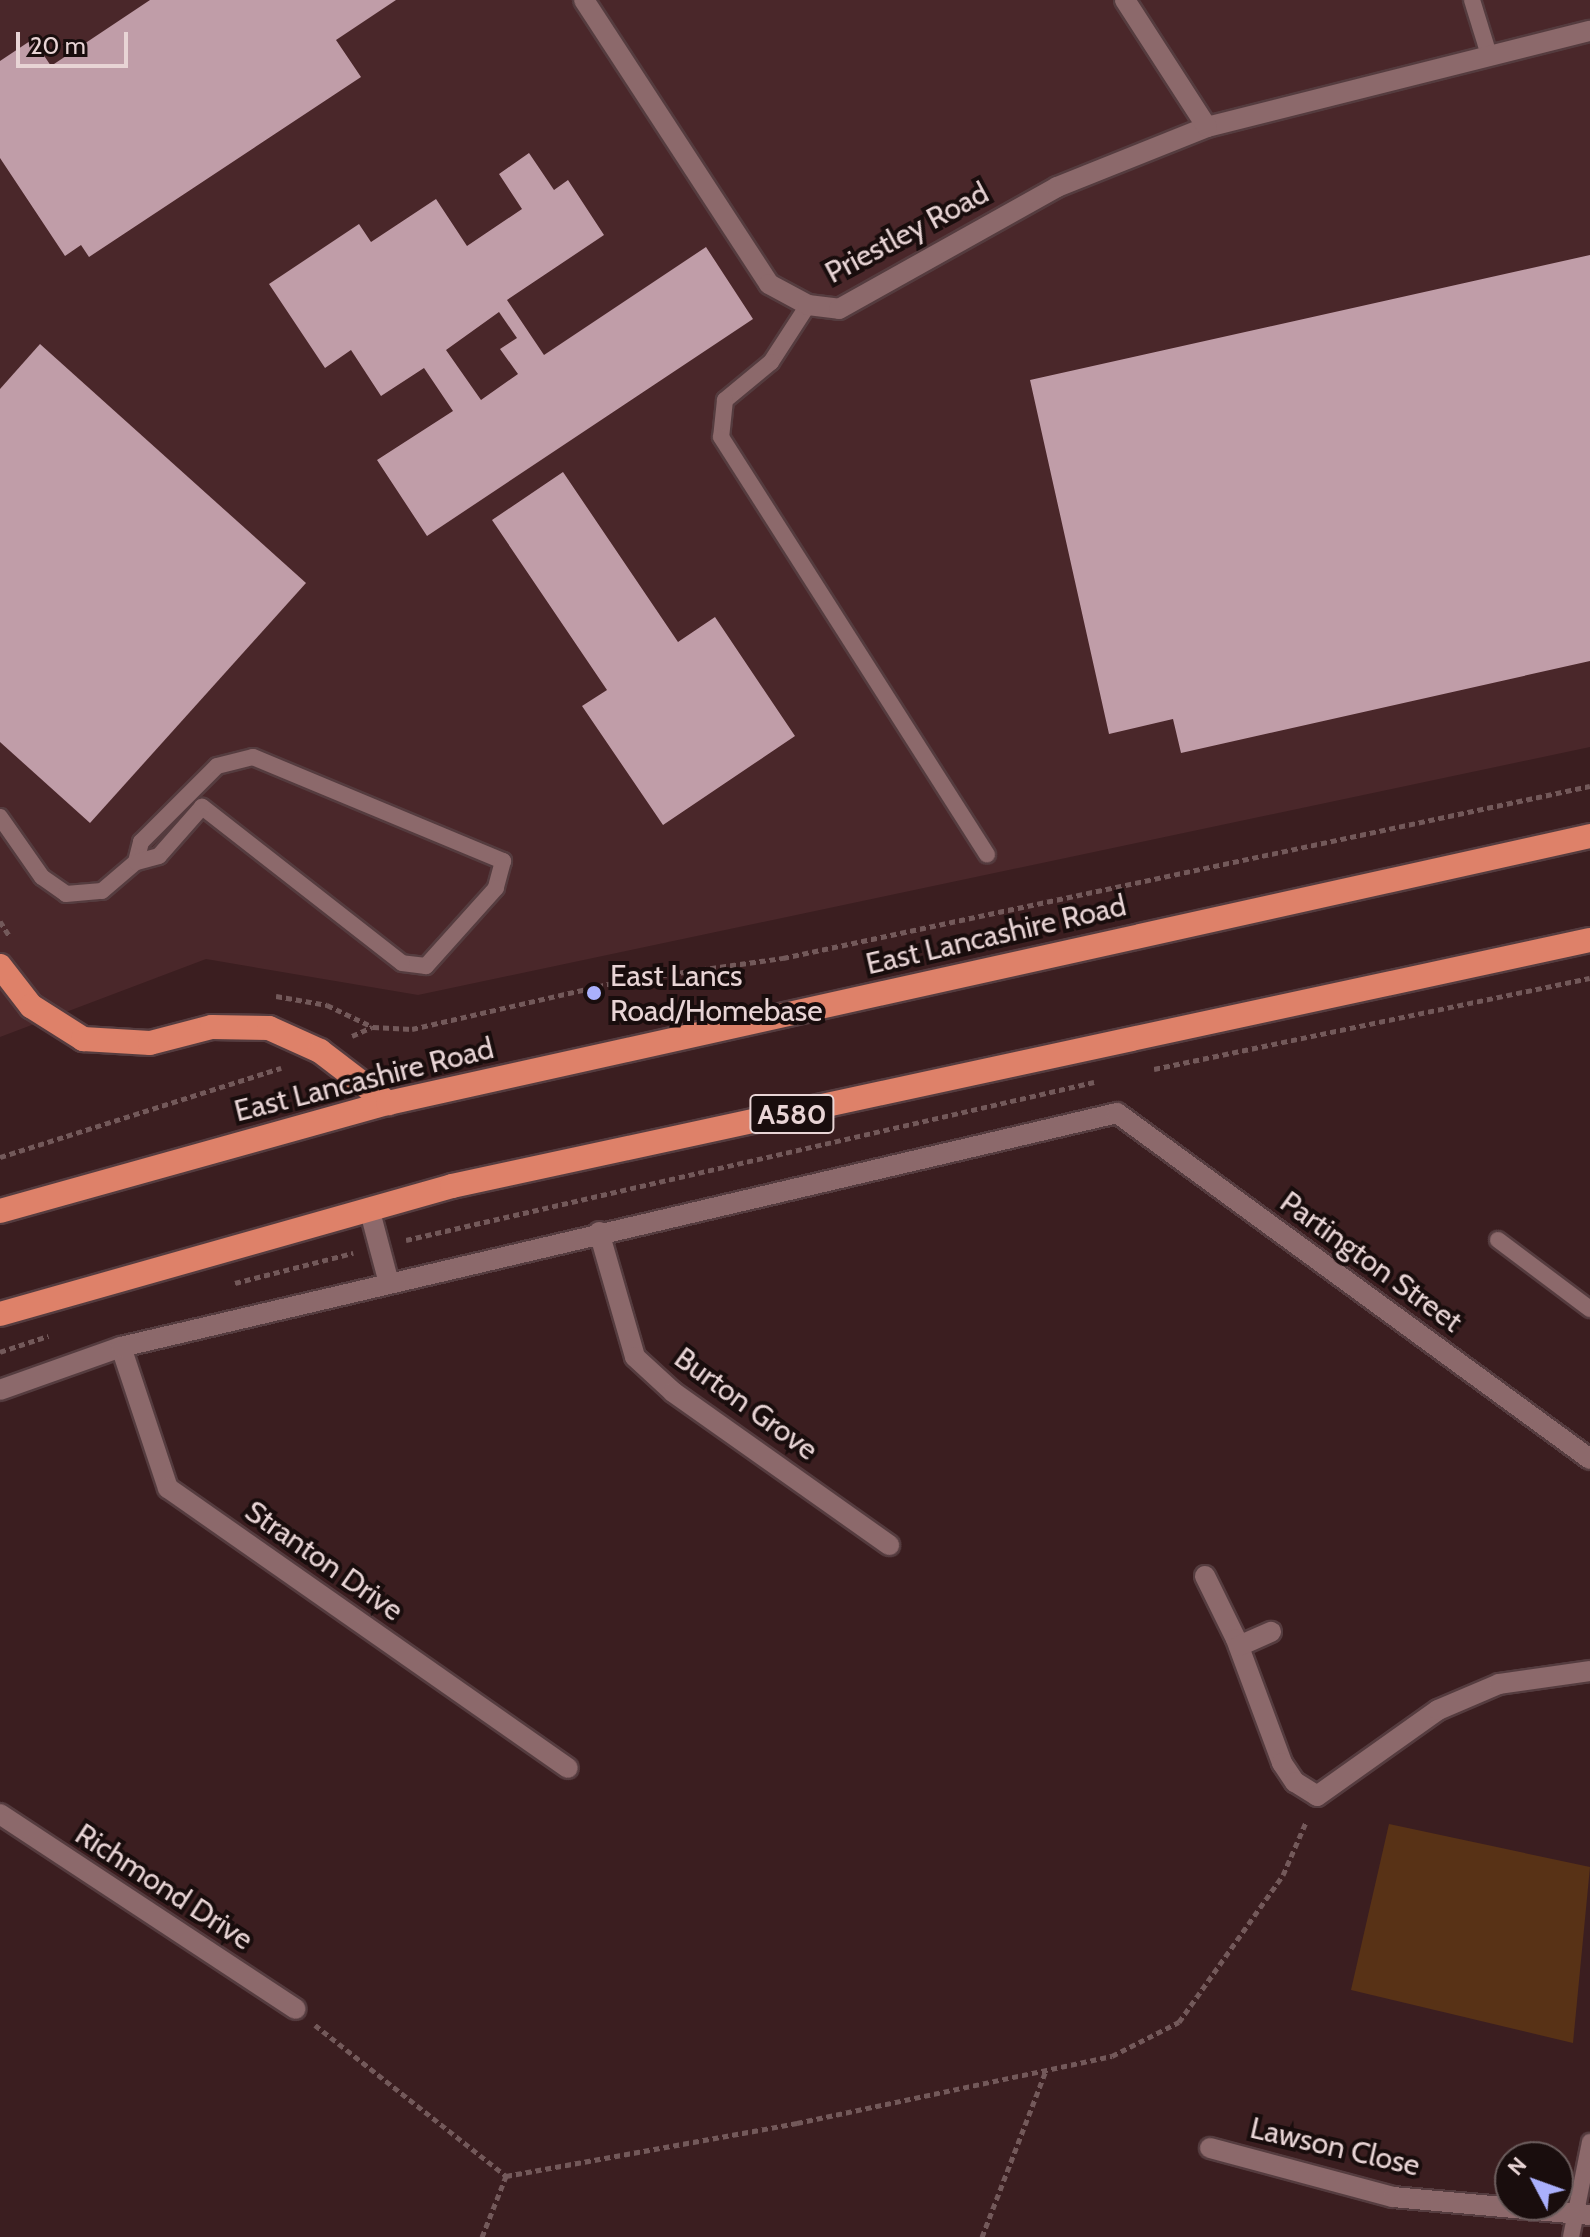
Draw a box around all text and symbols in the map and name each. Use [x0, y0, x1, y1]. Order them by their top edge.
scale bar [20, 16, 132, 66]
text: 20 m [30, 31, 86, 60]
street label: Priestley Road [819, 175, 995, 291]
street label: East Lancashire Road [862, 888, 1130, 982]
place label: East Lancs Road/Homebase [610, 958, 823, 1028]
marker: East Lancs Road/Homebase [585, 984, 603, 1002]
street label: East Lancashire Road [231, 1030, 497, 1130]
road number: A580 [748, 1090, 836, 1138]
street label: Partington Street [1273, 1184, 1469, 1340]
street label: Burton Grove [667, 1340, 825, 1468]
street label: Stranton Drive [238, 1493, 410, 1629]
street label: Richmond Drive [68, 1816, 260, 1958]
street label: Lawson Close [1247, 2110, 1423, 2184]
north arrow [1494, 2141, 1574, 2221]
text: N [1502, 2152, 1532, 2181]

